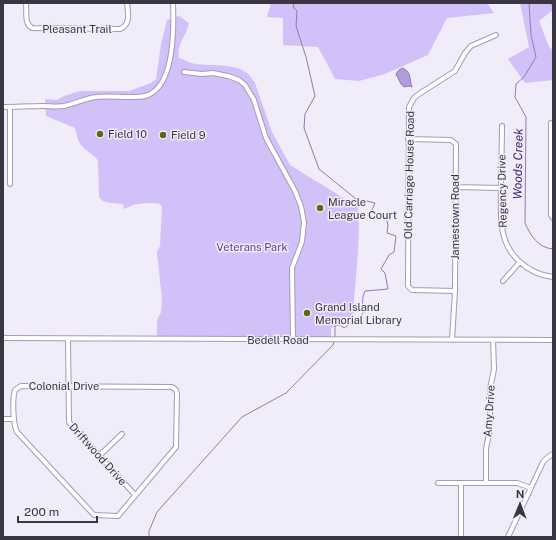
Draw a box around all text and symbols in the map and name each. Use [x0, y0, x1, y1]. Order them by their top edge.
street label: Pleasant Trail [42, 23, 112, 35]
street label: Old Carriage House Road [402, 111, 416, 239]
place label: Field 10 [108, 128, 147, 140]
water label: Woods Creek [510, 128, 526, 200]
marker: Field 10 [95, 129, 105, 139]
place label: Field 9 [171, 129, 206, 141]
marker: Field 9 [158, 130, 168, 140]
street label: Regency Drive [495, 154, 509, 228]
street label: Jamestown Road [449, 174, 461, 260]
place label: Miracle League Court [328, 196, 397, 221]
marker: Miracle League Court [315, 203, 325, 213]
park label: Veterans Park [216, 241, 288, 253]
place label: Grand Island Memorial Library [315, 301, 402, 326]
marker: Grand Island Memorial Library [302, 308, 312, 318]
street label: Bedell Road [247, 334, 309, 346]
street label: Colonial Drive [29, 380, 99, 392]
street label: Amy Drive [481, 385, 497, 437]
street label: Driftwood Drive [67, 420, 129, 488]
north arrow [500, 484, 540, 524]
text: N [516, 488, 525, 500]
scale bar [18, 498, 97, 524]
text: 200 m [24, 505, 59, 519]

